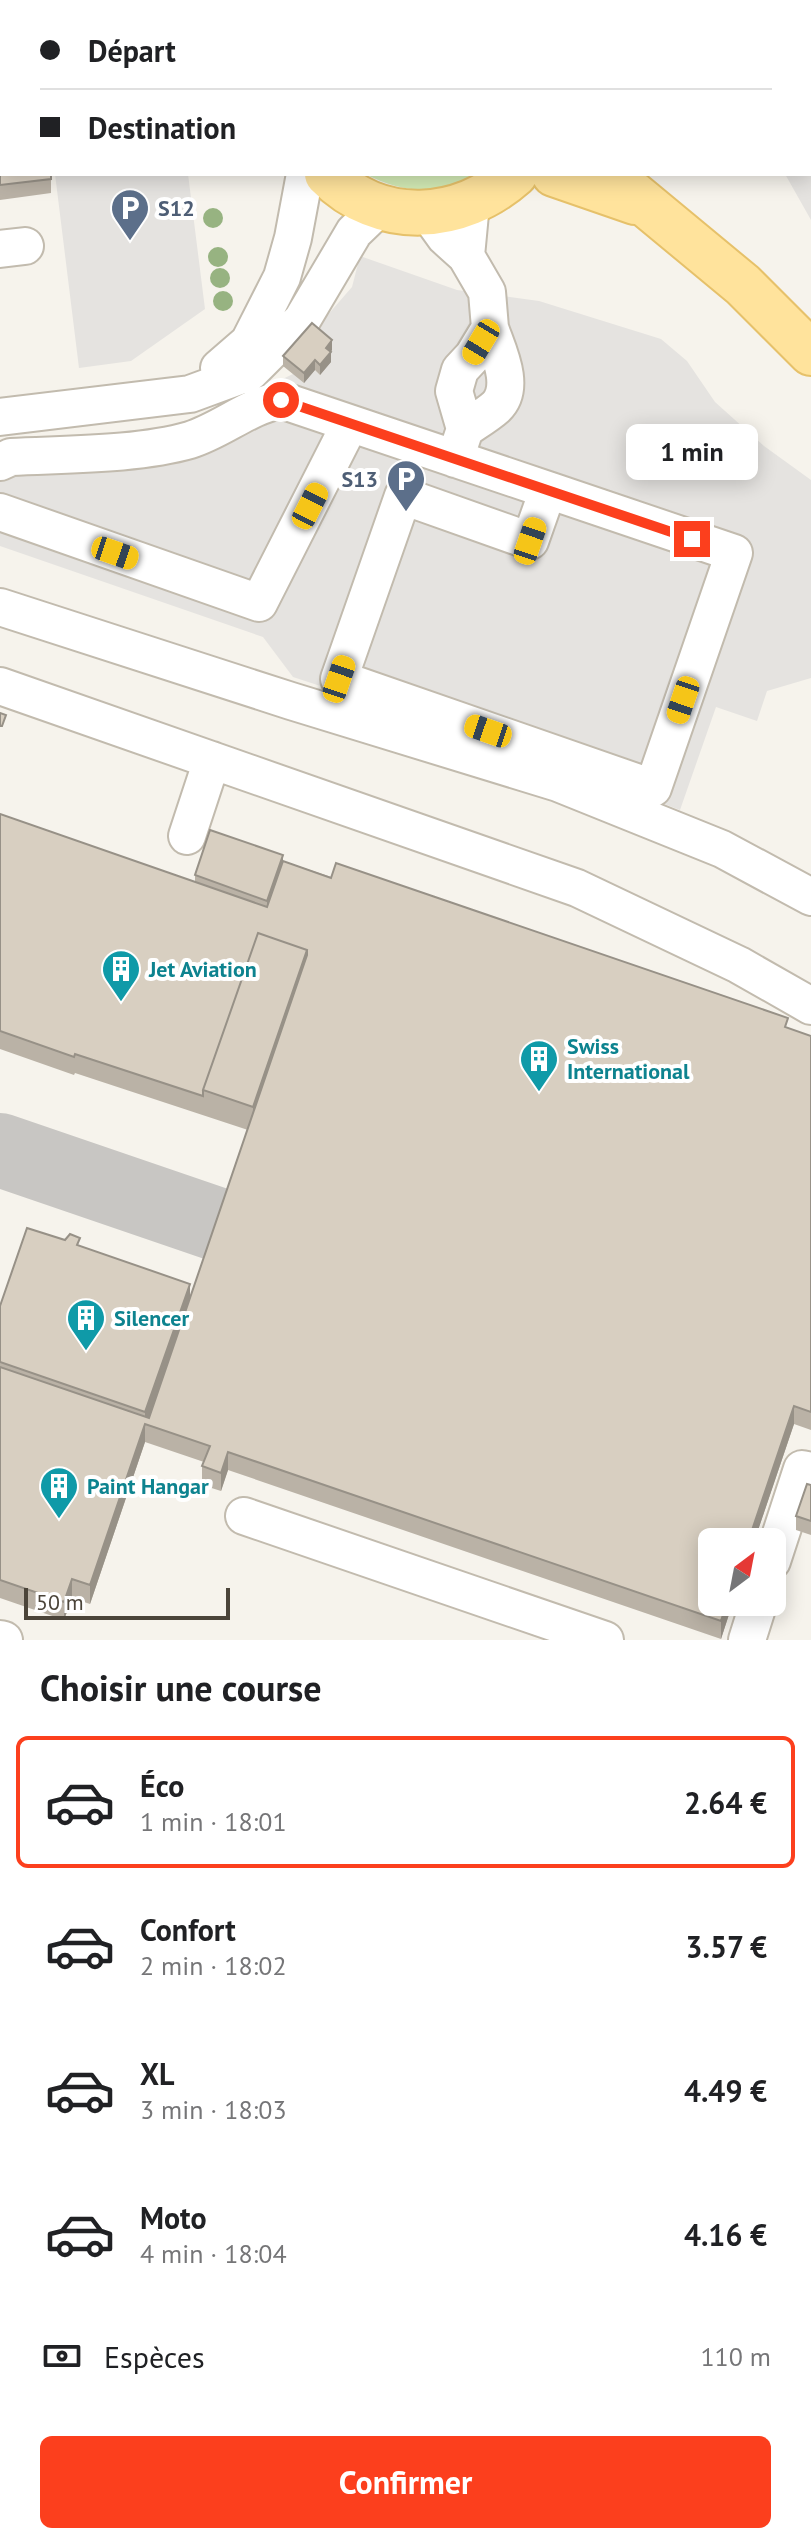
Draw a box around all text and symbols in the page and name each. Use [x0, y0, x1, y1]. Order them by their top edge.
text: Départ [88, 31, 176, 70]
text: Destination [88, 108, 236, 147]
parking icon: S12 [109, 187, 151, 242]
place label: S12 [158, 194, 195, 222]
car [458, 315, 504, 369]
route start [263, 382, 299, 418]
callout: 1 min [626, 423, 758, 479]
text: 1 min [660, 435, 724, 468]
parking icon: S13 [385, 458, 427, 513]
place label: S13 [341, 465, 378, 493]
car [288, 479, 332, 533]
car [511, 514, 549, 568]
route end [674, 521, 710, 557]
car [88, 534, 142, 572]
car [320, 652, 358, 706]
car [664, 673, 702, 727]
car [461, 712, 515, 750]
building icon: Jet Aviation [100, 948, 142, 1003]
place label: Jet Aviation [148, 955, 257, 983]
place label: Swiss International [567, 1032, 690, 1085]
building icon: Swiss International [518, 1038, 560, 1093]
building icon: Silencer [65, 1297, 107, 1352]
place label: Silencer [114, 1304, 190, 1332]
building icon: Paint Hangar [38, 1465, 80, 1520]
place label: Paint Hangar [87, 1472, 209, 1500]
north arrow [698, 1528, 786, 1616]
map controls [698, 1528, 786, 1616]
scale bar [24, 1584, 230, 1620]
text: 50 m [36, 1588, 84, 1616]
text: Choisir une course [40, 1664, 322, 1711]
icon: car [44, 1766, 116, 1838]
text: Éco [140, 1766, 184, 1805]
text: 2.64 € [684, 1783, 767, 1822]
text: 1 min · 18:01 [140, 1805, 287, 1838]
icon: car [44, 1910, 116, 1982]
text: Confort [140, 1910, 236, 1949]
text: 3.57 € [686, 1927, 767, 1966]
text: 2 min · 18:02 [140, 1949, 287, 1982]
icon: car [44, 2054, 116, 2126]
text: XL [140, 2054, 174, 2093]
text: 4.49 € [684, 2071, 767, 2110]
text: 3 min · 18:03 [140, 2093, 287, 2126]
icon: car [44, 2198, 116, 2270]
text: Moto [140, 2198, 207, 2237]
text: 4.16 € [684, 2215, 767, 2254]
text: 4 min · 18:04 [140, 2237, 287, 2270]
icon: cash [40, 2334, 84, 2378]
text: Espèces [104, 2337, 205, 2376]
text: 110 m [700, 2340, 771, 2373]
button: Confirmer [40, 2436, 771, 2528]

